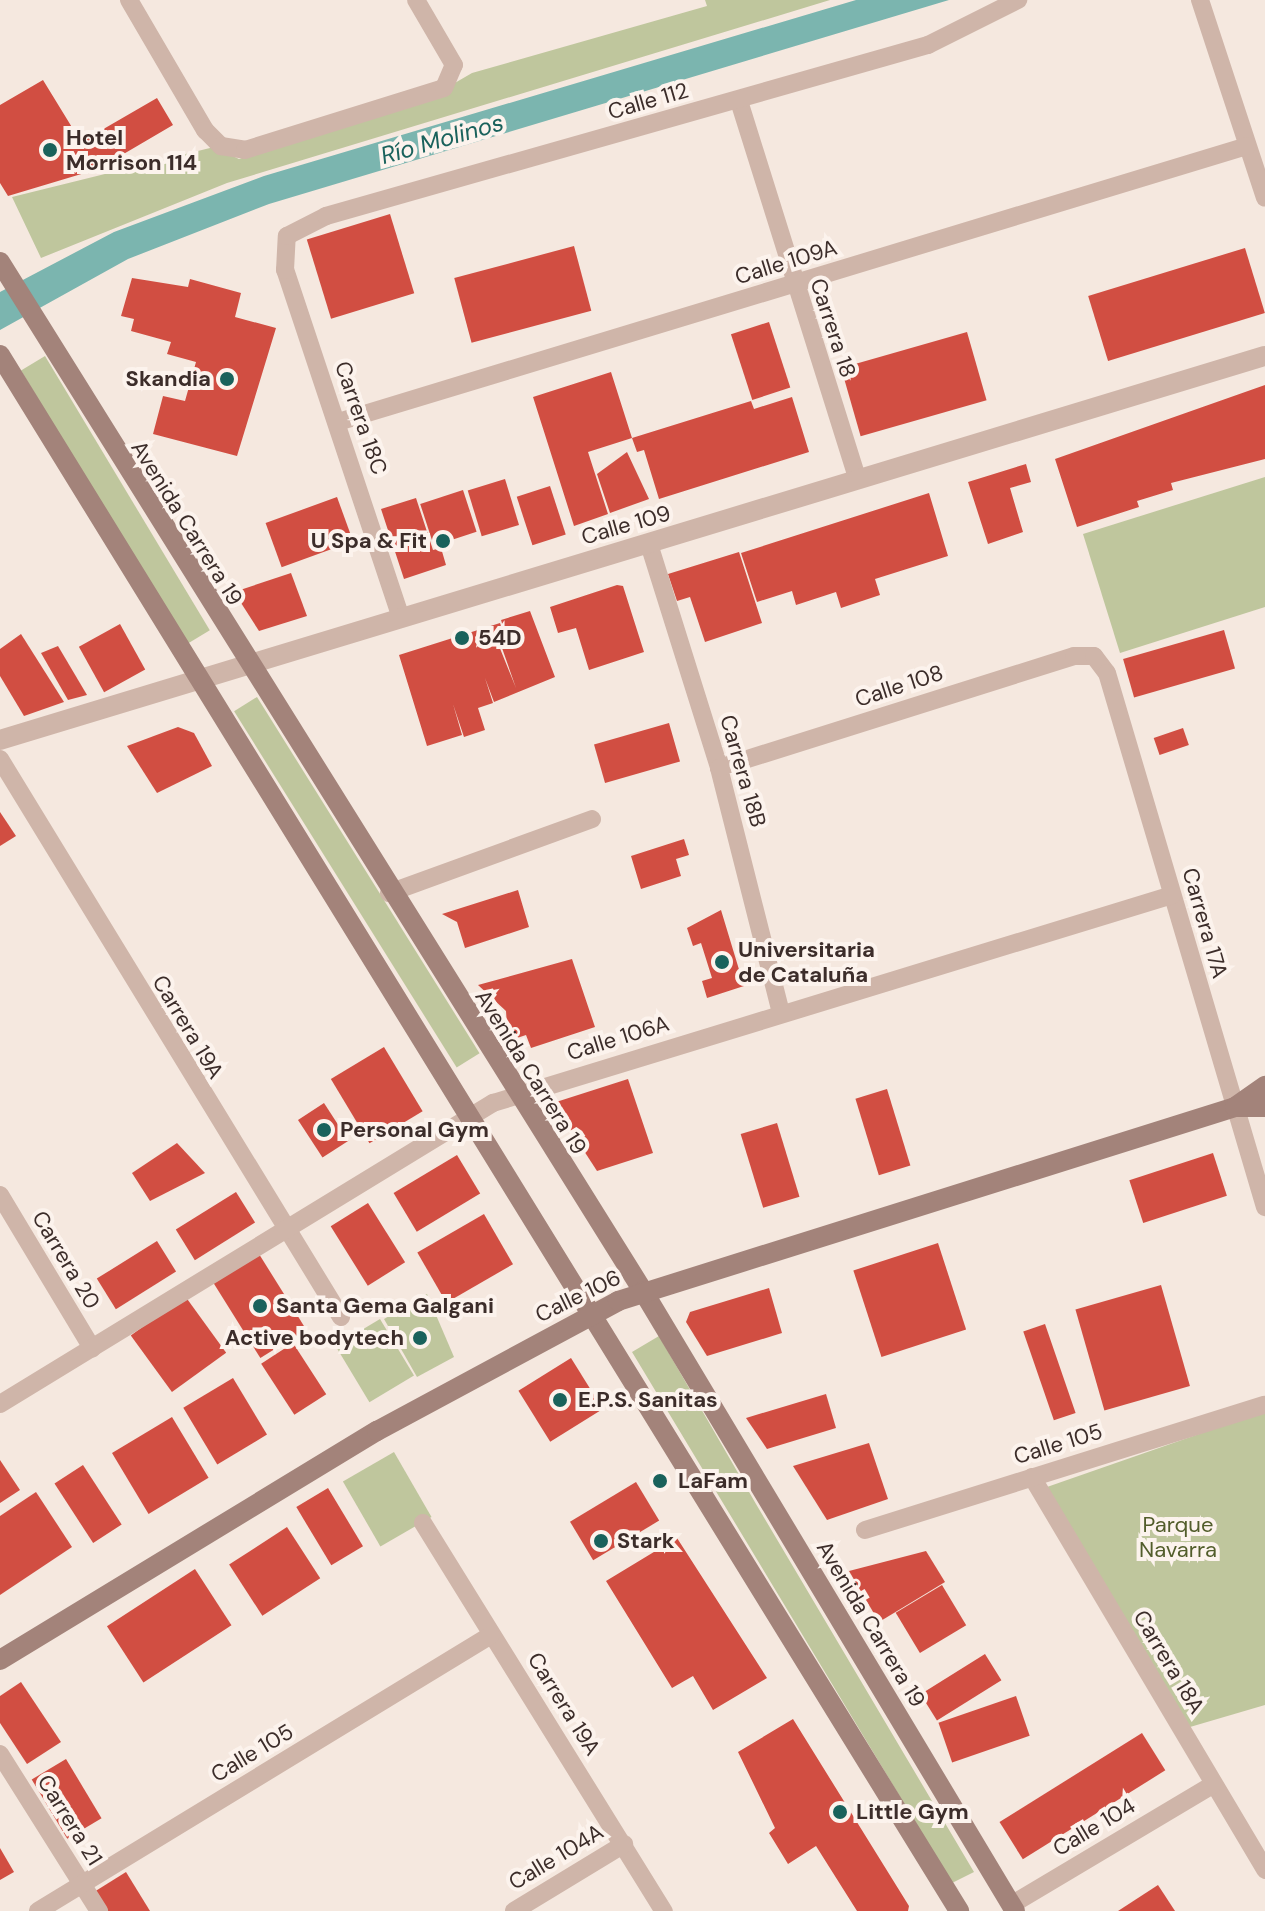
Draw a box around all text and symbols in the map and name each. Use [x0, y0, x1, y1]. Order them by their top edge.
street label: Calle 112 [605, 77, 691, 125]
water label: Río Molinos [377, 108, 507, 170]
place label: Hotel Morrison 114 [66, 124, 197, 176]
marker: Hotel Morrison 114 [41, 141, 59, 159]
street label: Calle 109A [732, 234, 840, 290]
street label: Carrera 18 [805, 275, 861, 381]
street label: Carrera 18C [329, 358, 393, 478]
place label: Skandia [126, 366, 211, 392]
marker: Skandia [218, 370, 236, 388]
street label: Avenida Carrera 19 [126, 436, 248, 610]
street label: Calle 109 [578, 500, 674, 550]
place label: U Spa & Fit [311, 528, 427, 554]
marker: U Spa & Fit [434, 532, 452, 550]
place label: 54D [478, 625, 522, 651]
marker: 54D [453, 629, 471, 647]
street label: Calle 108 [852, 659, 946, 713]
street label: Carrera 18B [714, 712, 772, 830]
street label: Carrera 17A [1177, 865, 1233, 981]
place label: Universitaria de Cataluña [738, 936, 875, 988]
marker: Universitaria de Cataluña [713, 953, 731, 971]
street label: Carrera 19A [147, 970, 229, 1084]
street label: Avenida Carrera 19 [470, 985, 592, 1159]
street label: Calle 106A [564, 1010, 672, 1066]
place label: Personal Gym [340, 1117, 489, 1143]
marker: Personal Gym [315, 1121, 333, 1139]
street label: Carrera 20 [26, 1206, 106, 1314]
street label: Calle 106 [531, 1264, 625, 1328]
place label: Santa Gema Galgani [276, 1293, 494, 1319]
marker: Santa Gema Galgani [251, 1297, 269, 1315]
place label: Active bodytech [225, 1325, 404, 1351]
marker: Active bodytech [411, 1329, 429, 1347]
place label: E.P.S. Sanitas [578, 1387, 718, 1413]
marker: E.P.S. Sanitas [549, 1389, 571, 1411]
street label: Calle 105 [1011, 1418, 1105, 1470]
place label: LaFam [678, 1468, 748, 1494]
marker: LaFam [649, 1470, 671, 1492]
park label: Parque Navarra [1139, 1511, 1217, 1562]
place label: Stark [617, 1528, 674, 1554]
marker: Stark [592, 1532, 610, 1550]
street label: Avenida Carrera 19 [811, 1536, 931, 1712]
street label: Carrera 18A [1128, 1605, 1210, 1719]
street label: Carrera 19A [522, 1648, 606, 1760]
street label: Calle 105 [206, 1718, 298, 1788]
street label: Carrera 21 [32, 1770, 108, 1870]
street label: Calle 104 [1048, 1792, 1140, 1862]
place label: Little Gym [856, 1799, 969, 1825]
marker: Little Gym [831, 1803, 849, 1821]
street label: Calle 104A [504, 1818, 608, 1896]

